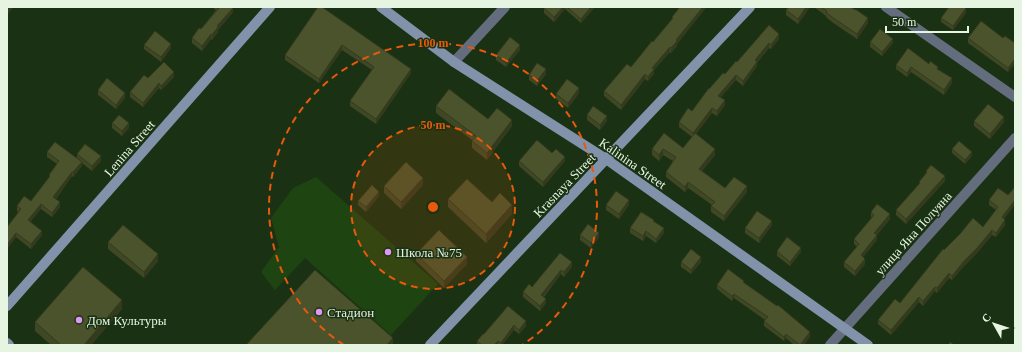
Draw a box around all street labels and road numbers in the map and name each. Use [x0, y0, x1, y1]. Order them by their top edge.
street label: Lenina Street [101, 117, 158, 180]
street label: Kalinina Street [596, 135, 669, 192]
street label: Krasnaya Street [530, 150, 599, 220]
street label: улица Яна Полуяна [872, 188, 955, 278]

